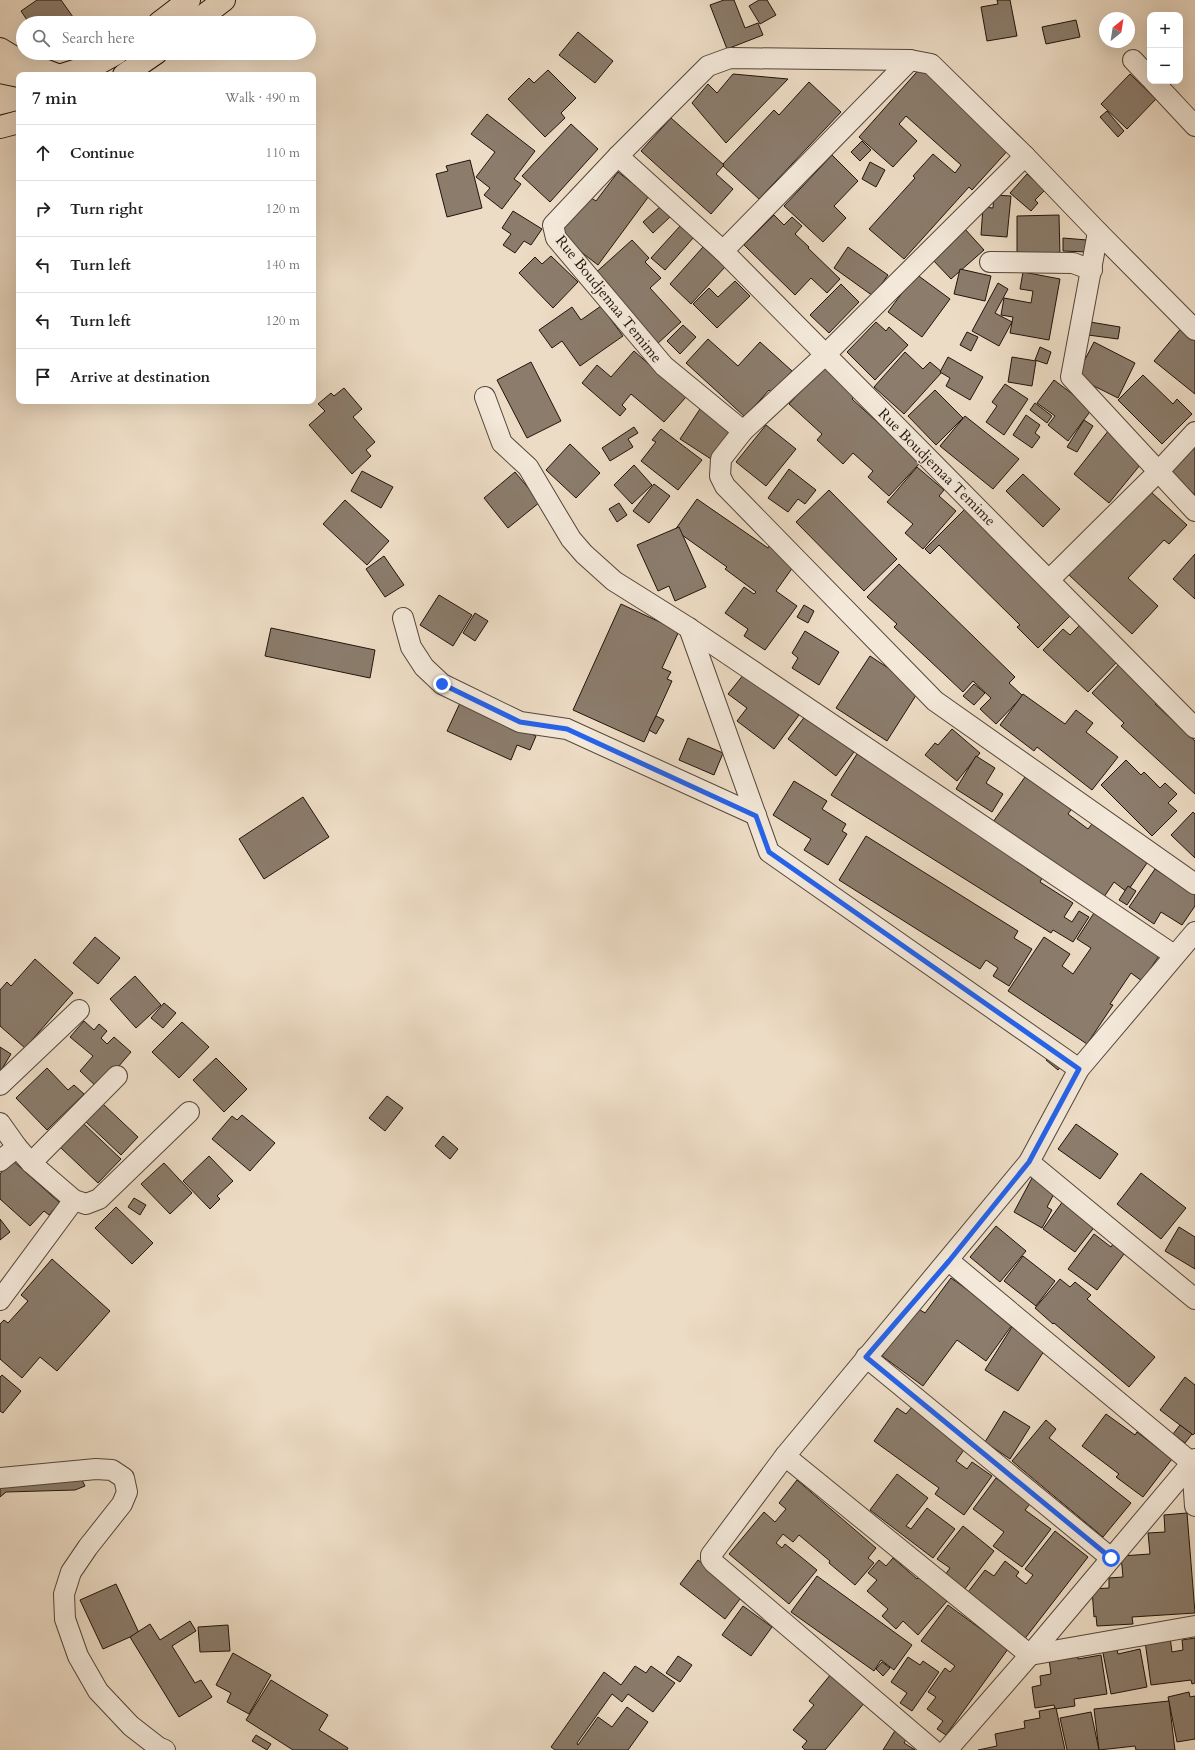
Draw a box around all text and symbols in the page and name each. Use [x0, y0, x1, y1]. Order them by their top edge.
north arrow [1099, 12, 1135, 48]
map controls [1147, 12, 1183, 84]
button: + [1147, 12, 1183, 48]
search box [16, 16, 316, 60]
icon: search [30, 27, 52, 49]
text: Search here [62, 28, 135, 48]
button: − [1147, 48, 1183, 84]
text: 7 min [32, 87, 77, 110]
text: Walk · 490 m [225, 89, 300, 107]
icon: ahead [32, 142, 54, 164]
text: Continue [70, 143, 135, 163]
text: 110 m [266, 144, 300, 162]
icon: right [32, 198, 54, 220]
text: Turn right [70, 199, 143, 219]
text: 120 m [266, 200, 300, 218]
street label: Rue Boudjemaa Temime [551, 231, 667, 367]
icon: left [32, 254, 54, 276]
text: Turn left [70, 255, 131, 275]
text: 140 m [266, 256, 300, 274]
icon: left [32, 310, 54, 332]
text: Turn left [70, 311, 131, 331]
text: 120 m [266, 312, 300, 330]
icon: arrive [32, 366, 54, 388]
text: Arrive at destination [70, 367, 210, 387]
street label: Rue Boudjemaa Temime [874, 404, 1000, 530]
route end [433, 675, 451, 693]
route start [1102, 1549, 1120, 1567]

